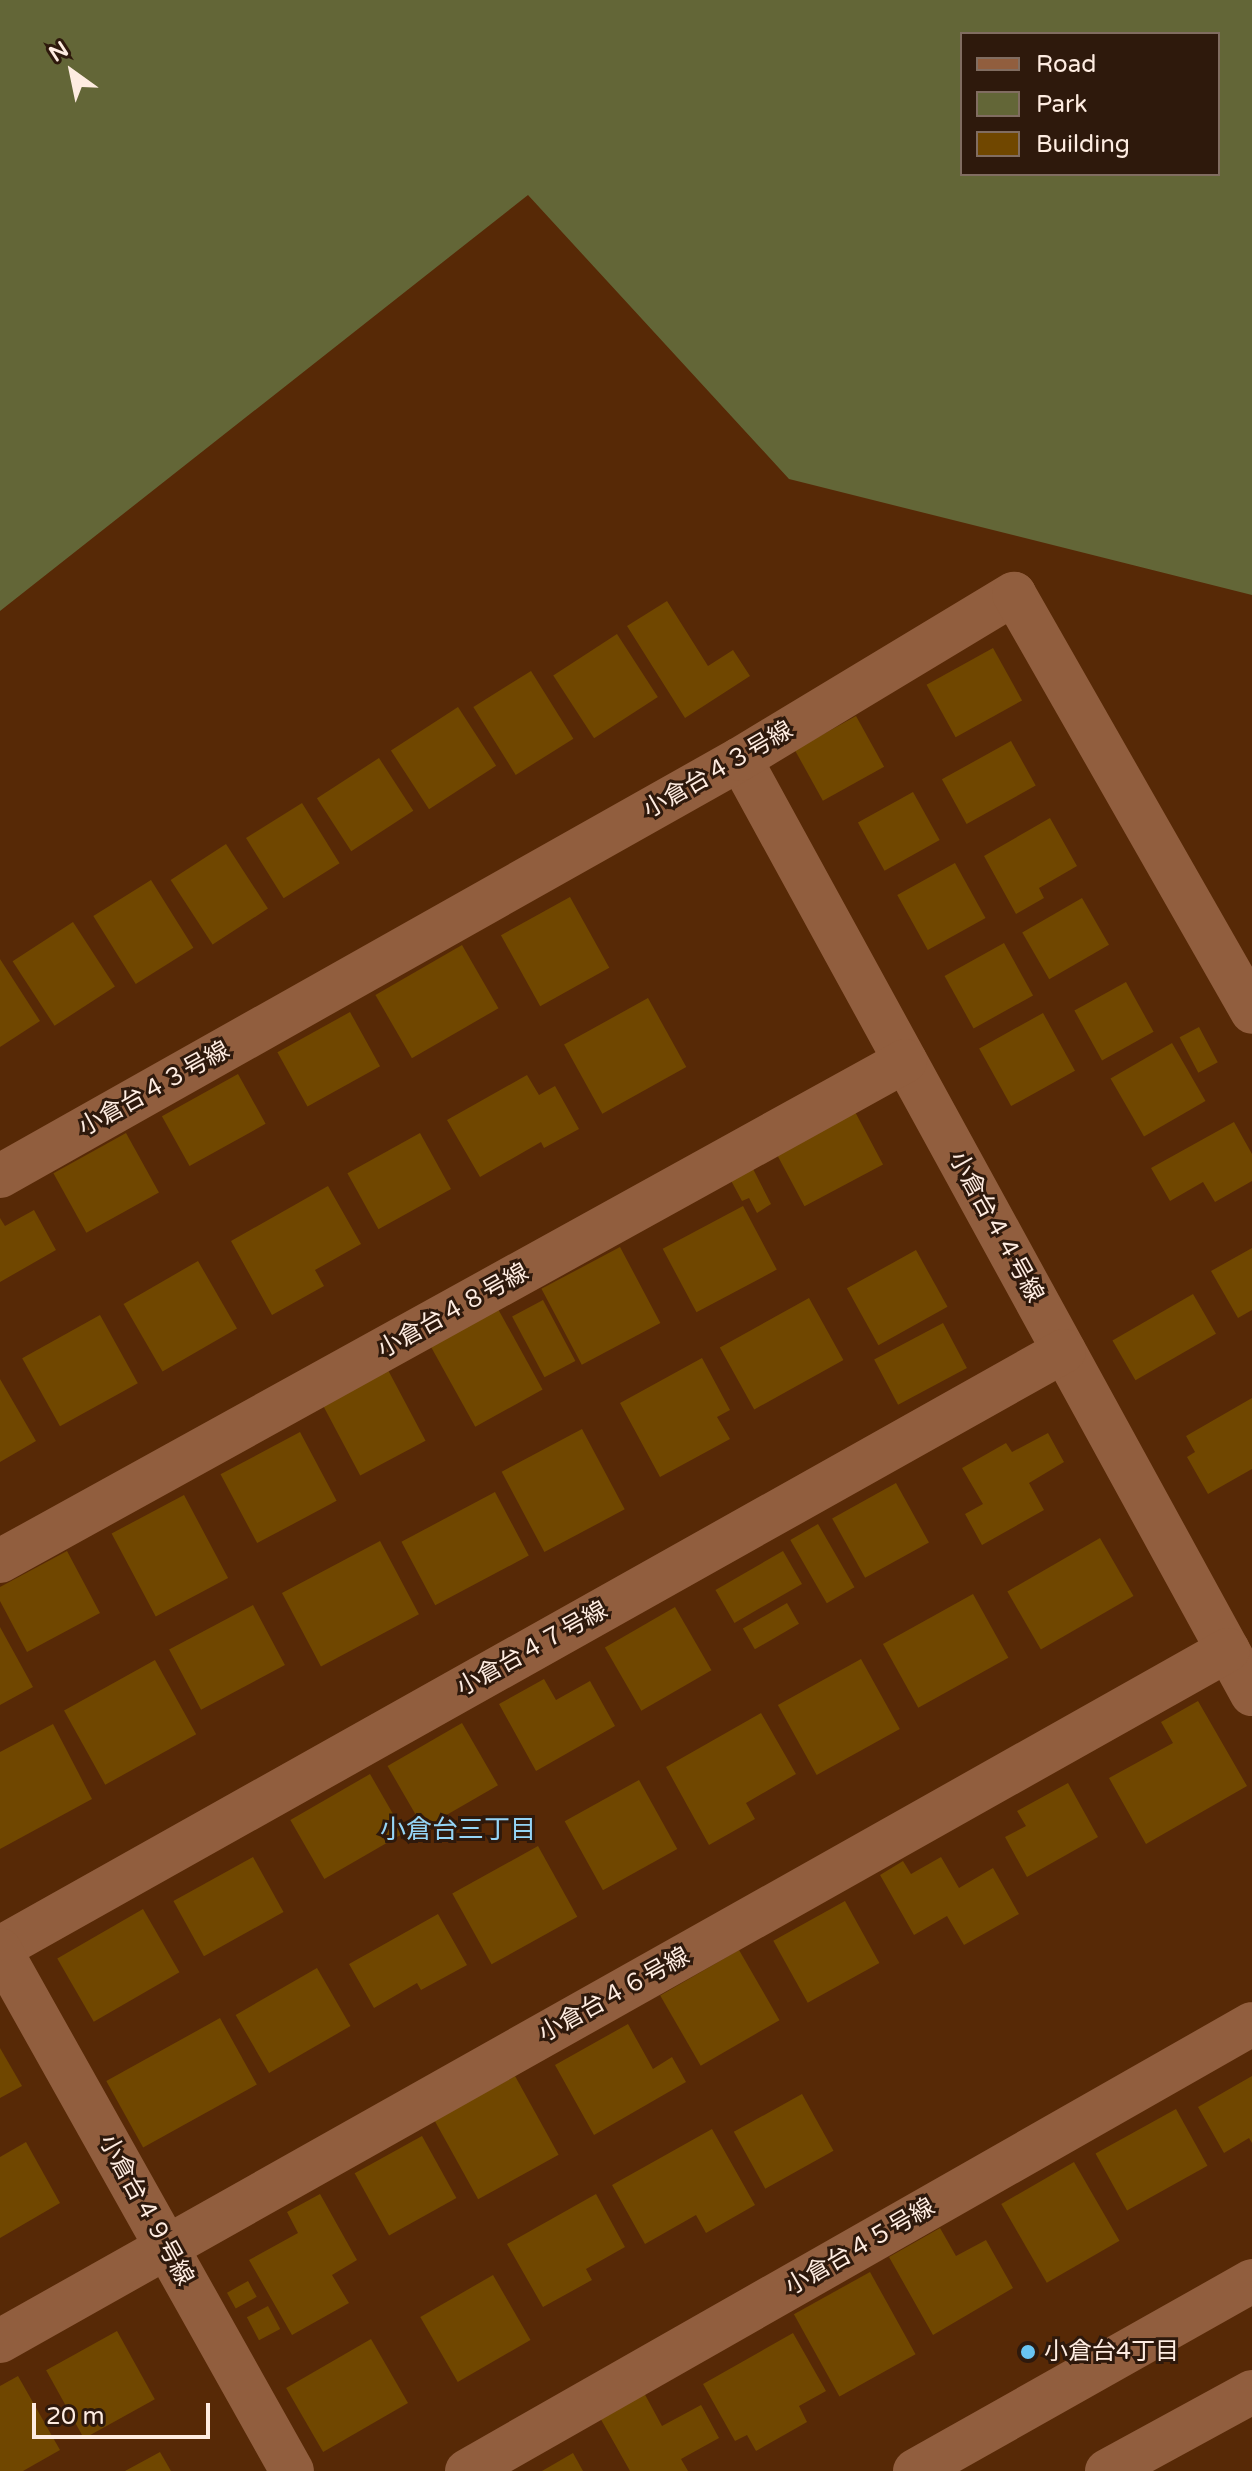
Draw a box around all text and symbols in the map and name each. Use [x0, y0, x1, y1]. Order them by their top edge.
north arrow [32, 32, 112, 112]
legend [960, 32, 1220, 176]
text: N [44, 36, 73, 68]
text: Road [1036, 50, 1096, 79]
text: Park [1036, 90, 1087, 119]
text: Building [1036, 130, 1130, 159]
street label: 小倉台４３号線 [638, 716, 798, 824]
street label: 小倉台４３号線 [74, 1036, 234, 1142]
street label: 小倉台４４号線 [943, 1147, 1049, 1307]
street label: 小倉台４８号線 [373, 1258, 533, 1364]
street label: 小倉台４７号線 [452, 1596, 612, 1702]
district label: 小倉台三丁目 [380, 1814, 536, 1846]
street label: 小倉台４６号線 [534, 1942, 694, 2048]
street label: 小倉台４９号線 [93, 2130, 199, 2290]
street label: 小倉台４５号線 [780, 2193, 940, 2301]
place label: 小倉台4丁目 [1044, 2338, 1179, 2366]
marker: 小倉台4丁目 [1019, 2343, 1037, 2361]
scale bar [36, 2387, 214, 2437]
text: 20 m [46, 2402, 104, 2431]

